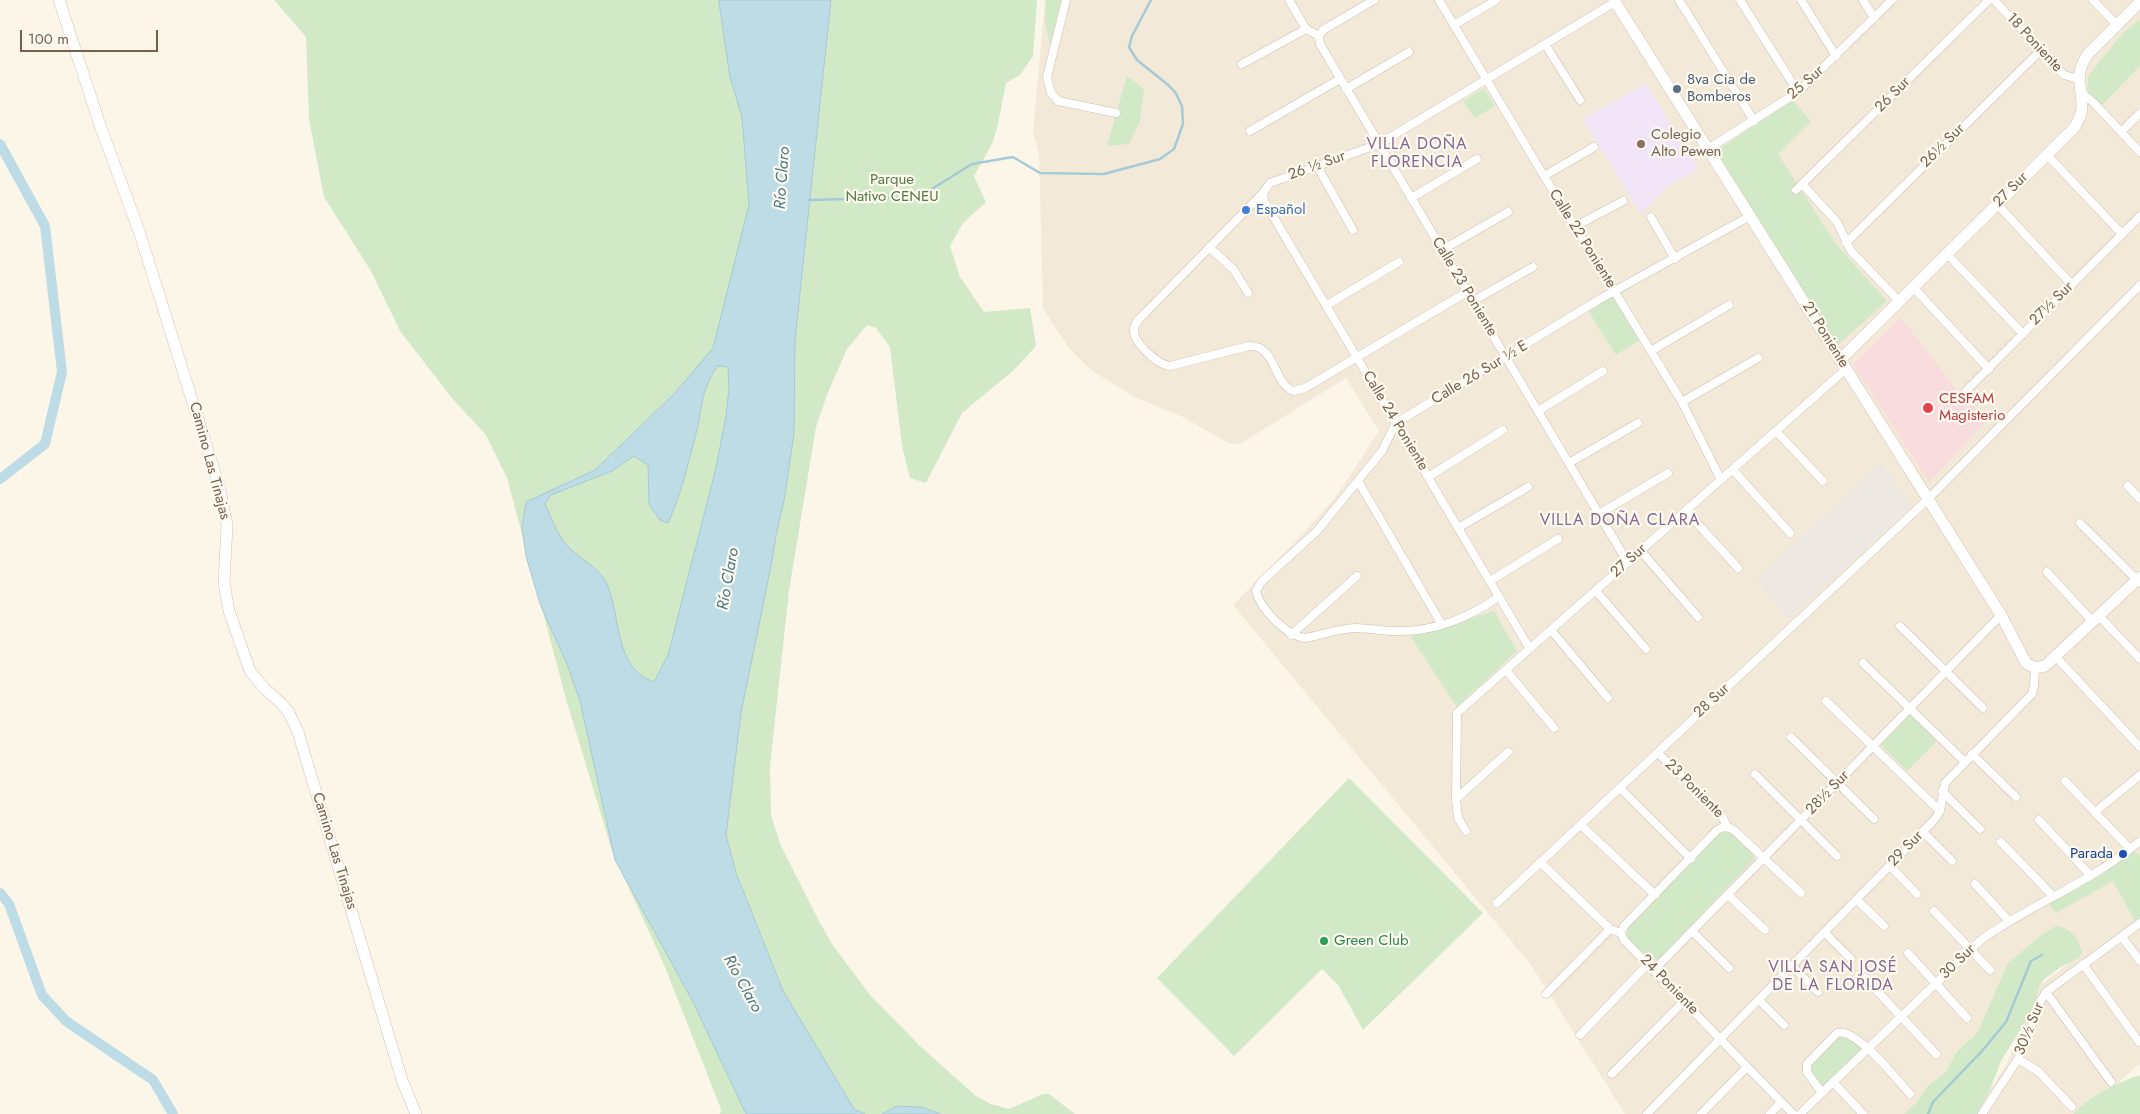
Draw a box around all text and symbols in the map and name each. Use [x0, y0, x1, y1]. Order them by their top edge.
street label: 18 Poniente [2002, 10, 2066, 76]
scale bar [22, 20, 160, 52]
text: 100 m [28, 28, 69, 50]
street label: 25 Sur [1784, 62, 1828, 104]
place label: 8va Cia de Bomberos [1687, 71, 1756, 106]
street label: 26 Sur [1871, 73, 1915, 117]
marker: 8va Cia de Bomberos [1671, 83, 1683, 95]
street label: 26½ Sur [1917, 120, 1969, 172]
place label: Colegio Alto Pewen [1651, 126, 1721, 161]
district label: VILLA DOÑA FLORENCIA [1365, 135, 1469, 173]
marker: Colegio Alto Pewen [1635, 138, 1647, 150]
water label: Río Claro [771, 146, 795, 210]
street label: 26 ½ Sur [1286, 147, 1348, 185]
street label: 27 Sur [1990, 169, 2032, 211]
park label: Parque Nativo CENEU [845, 171, 939, 206]
street label: Calle 22 Poniente [1544, 186, 1620, 292]
place label: Español [1256, 201, 1306, 219]
marker: Español [1240, 204, 1252, 216]
street label: Calle 23 Poniente [1427, 234, 1501, 340]
street label: 27½ Sur [2026, 278, 2078, 330]
street label: 21 Poniente [1798, 299, 1852, 371]
street label: Calle 26 Sur ½ E [1429, 337, 1531, 409]
street label: Calle 24 Poniente [1358, 368, 1432, 474]
place label: CESFAM Magisterio [1939, 390, 2005, 425]
street label: Camino Las Tinajas [185, 400, 233, 522]
marker: CESFAM Magisterio [1921, 401, 1935, 415]
district label: VILLA DOÑA CLARA [1538, 511, 1702, 531]
street label: 27 Sur [1607, 540, 1651, 582]
water label: Río Claro [714, 546, 744, 612]
street label: 28 Sur [1690, 680, 1734, 722]
street label: 23 Poniente [1661, 756, 1727, 822]
street label: 28½ Sur [1803, 767, 1853, 819]
street label: Camino Las Tinajas [308, 790, 360, 912]
street label: 29 Sur [1885, 827, 1927, 871]
place label: Parada [2070, 845, 2113, 863]
marker: Parada [2117, 848, 2129, 860]
place label: Green Club [1334, 932, 1409, 950]
marker: Green Club [1318, 935, 1330, 947]
street label: 30 Sur [1936, 941, 1980, 983]
street label: 24 Poniente [1636, 951, 1702, 1019]
water label: Río Claro [718, 952, 766, 1016]
district label: VILLA SAN JOSÉ DE LA FLORIDA [1767, 958, 1899, 996]
street label: 30½ Sur [2011, 1000, 2049, 1058]

